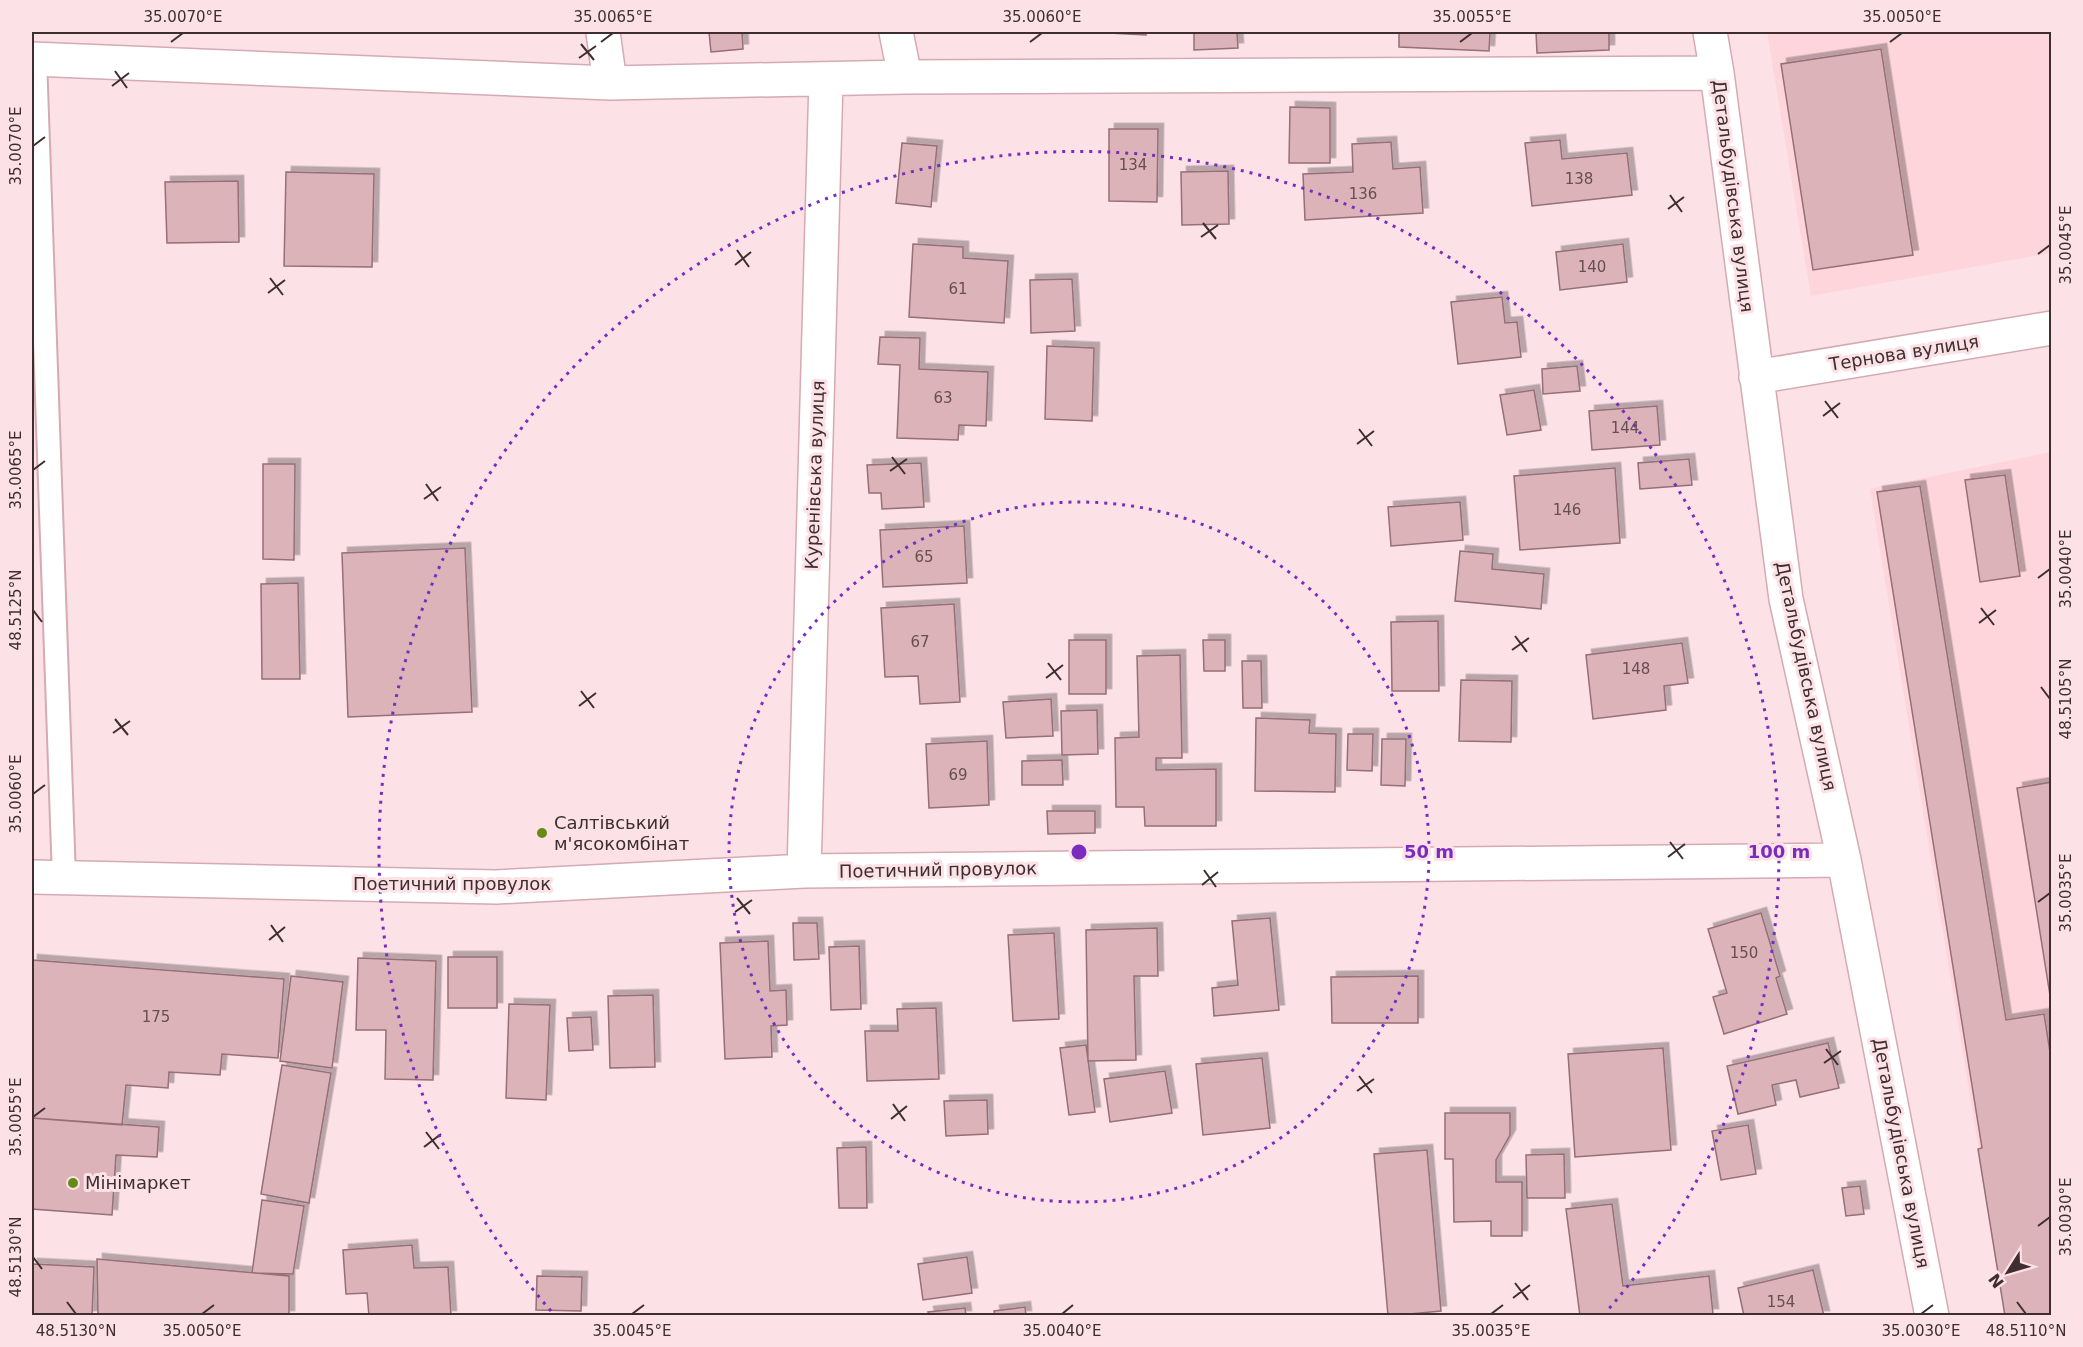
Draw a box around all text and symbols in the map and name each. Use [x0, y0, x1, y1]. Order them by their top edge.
text: 35.0070°E [143, 8, 223, 26]
text: 35.0065°E [573, 8, 653, 26]
text: 35.0060°E [1002, 8, 1082, 26]
text: 35.0055°E [1432, 8, 1512, 26]
text: 35.0050°E [1862, 8, 1942, 26]
street label: Детальбудівська вулиця [1709, 78, 1758, 313]
text: 35.0070°E [7, 106, 25, 186]
house number: 134 [1119, 156, 1147, 174]
house number: 138 [1565, 170, 1593, 188]
house number: 136 [1349, 185, 1377, 203]
text: 35.0045°E [2057, 205, 2075, 285]
house number: 140 [1578, 258, 1606, 276]
house number: 61 [948, 280, 968, 298]
street label: Тернова вулиця [1827, 330, 1980, 375]
street label: Куренівська вулиця [801, 380, 828, 570]
house number: 63 [933, 389, 953, 407]
house number: 144 [1611, 419, 1639, 437]
text: 35.0065°E [7, 430, 25, 510]
house number: 146 [1553, 501, 1581, 519]
text: 35.0040°E [2057, 529, 2075, 609]
house number: 65 [914, 548, 934, 566]
street label: Детальбудівська вулиця [1772, 559, 1841, 793]
text: 48.5125°N [7, 570, 25, 650]
house number: 67 [910, 633, 930, 651]
text: 48.5105°N [2057, 659, 2075, 739]
house number: 148 [1622, 660, 1650, 678]
text: 35.0060°E [7, 754, 25, 834]
house number: 69 [948, 766, 968, 784]
place label: Салтівський м'ясокомбінат [554, 812, 689, 854]
marker: Салтівський м'ясокомбінат [535, 826, 549, 840]
text: 50 m [1404, 841, 1454, 862]
text: 100 m [1748, 841, 1810, 862]
centre of rings [1069, 842, 1089, 862]
text: 35.0035°E [2057, 853, 2075, 933]
street label: Поетичний провулок [839, 857, 1037, 882]
street label: Поетичний провулок [353, 873, 551, 894]
house number: 150 [1730, 944, 1758, 962]
house number: 175 [142, 1008, 170, 1026]
street label: Детальбудівська вулиця [1869, 1036, 1934, 1270]
text: 35.0055°E [7, 1077, 25, 1157]
place label: Мінімаркет [85, 1172, 191, 1193]
marker: Мінімаркет [66, 1176, 80, 1190]
text: 35.0030°E [2057, 1177, 2075, 1257]
text: 48.5130°N [7, 1217, 25, 1297]
north arrow [1978, 1242, 2038, 1302]
text: N [1985, 1270, 2008, 1292]
house number: 154 [1767, 1293, 1795, 1311]
text: 48.5130°N [36, 1322, 116, 1340]
text: 35.0050°E [162, 1322, 242, 1340]
text: 35.0045°E [592, 1322, 672, 1340]
text: 35.0040°E [1022, 1322, 1102, 1340]
text: 35.0035°E [1451, 1322, 1531, 1340]
text: 35.0030°E [1881, 1322, 1961, 1340]
text: 48.5110°N [1986, 1322, 2066, 1340]

